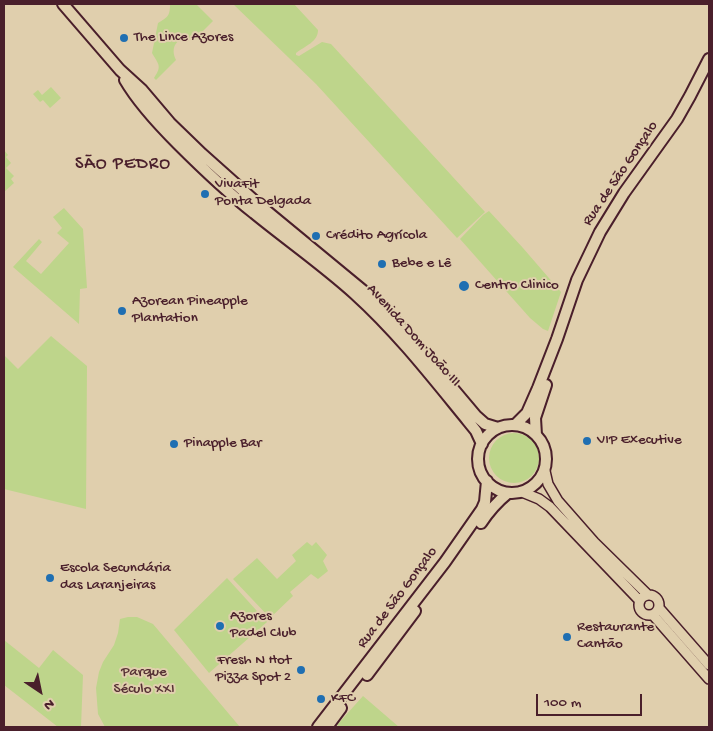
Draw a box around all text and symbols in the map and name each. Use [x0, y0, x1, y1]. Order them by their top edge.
place label: The Lince Azores [134, 29, 233, 47]
marker: The Lince Azores [118, 32, 130, 44]
street label: Rua de São Gonçalo [579, 118, 663, 230]
district label: SÃO PEDRO [74, 154, 172, 176]
place label: VivaFit Ponta Delgada [215, 176, 311, 211]
marker: VivaFit Ponta Delgada [199, 188, 211, 200]
place label: Crédito Agrícola [326, 227, 427, 245]
marker: Crédito Agrícola [310, 230, 322, 242]
place label: Bebe e Lê [392, 255, 451, 273]
marker: Bebe e Lê [376, 258, 388, 270]
place label: Centro Clinico [475, 277, 559, 295]
marker: Centro Clinico [457, 279, 471, 293]
street label: Avenida Dom João III [362, 281, 464, 391]
place label: Azorean Pineapple Plantation [132, 293, 248, 328]
marker: Azorean Pineapple Plantation [116, 305, 128, 317]
place label: VIP Executive [597, 432, 682, 450]
place label: Pinapple Bar [184, 435, 262, 453]
marker: VIP Executive [581, 435, 593, 447]
marker: Pinapple Bar [168, 438, 180, 450]
street label: Rua de São Gonçalo [354, 544, 442, 652]
place label: Escola Secundária das Laranjeiras [60, 560, 171, 595]
marker: Escola Secundária das Laranjeiras [44, 572, 56, 584]
place label: Azores Padel Club [230, 608, 296, 643]
place label: Restaurante Cantão [577, 619, 654, 654]
marker: Azores Padel Club [214, 620, 226, 632]
marker: Restaurante Cantão [561, 631, 573, 643]
place label: Fresh N Hot Pizza Spot 2 [215, 652, 291, 687]
park label: Parque Século XXI [114, 664, 174, 699]
marker: Fresh N Hot Pizza Spot 2 [295, 664, 307, 676]
north arrow [15, 666, 65, 716]
scale bar [538, 684, 644, 716]
place label: KFC [331, 690, 355, 708]
marker: KFC [315, 693, 327, 705]
text: N [40, 694, 57, 713]
text: 100 m [544, 694, 581, 712]

